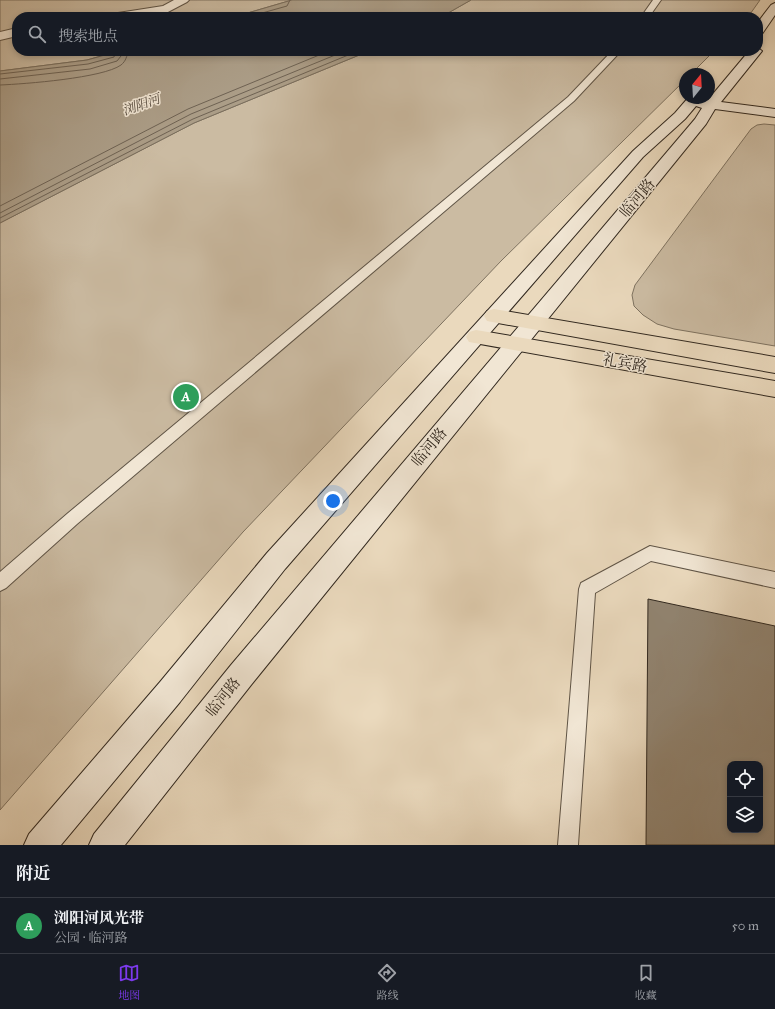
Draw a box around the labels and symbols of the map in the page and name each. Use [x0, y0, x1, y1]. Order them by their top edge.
north arrow [679, 68, 715, 104]
water label: 浏阳河 [120, 90, 164, 119]
street label: 临河路 [616, 175, 658, 221]
street label: 礼宾路 [601, 350, 649, 376]
pin: A [173, 382, 199, 412]
street label: 临河路 [408, 424, 450, 470]
your location [323, 491, 343, 511]
street label: 临河路 [202, 674, 244, 720]

